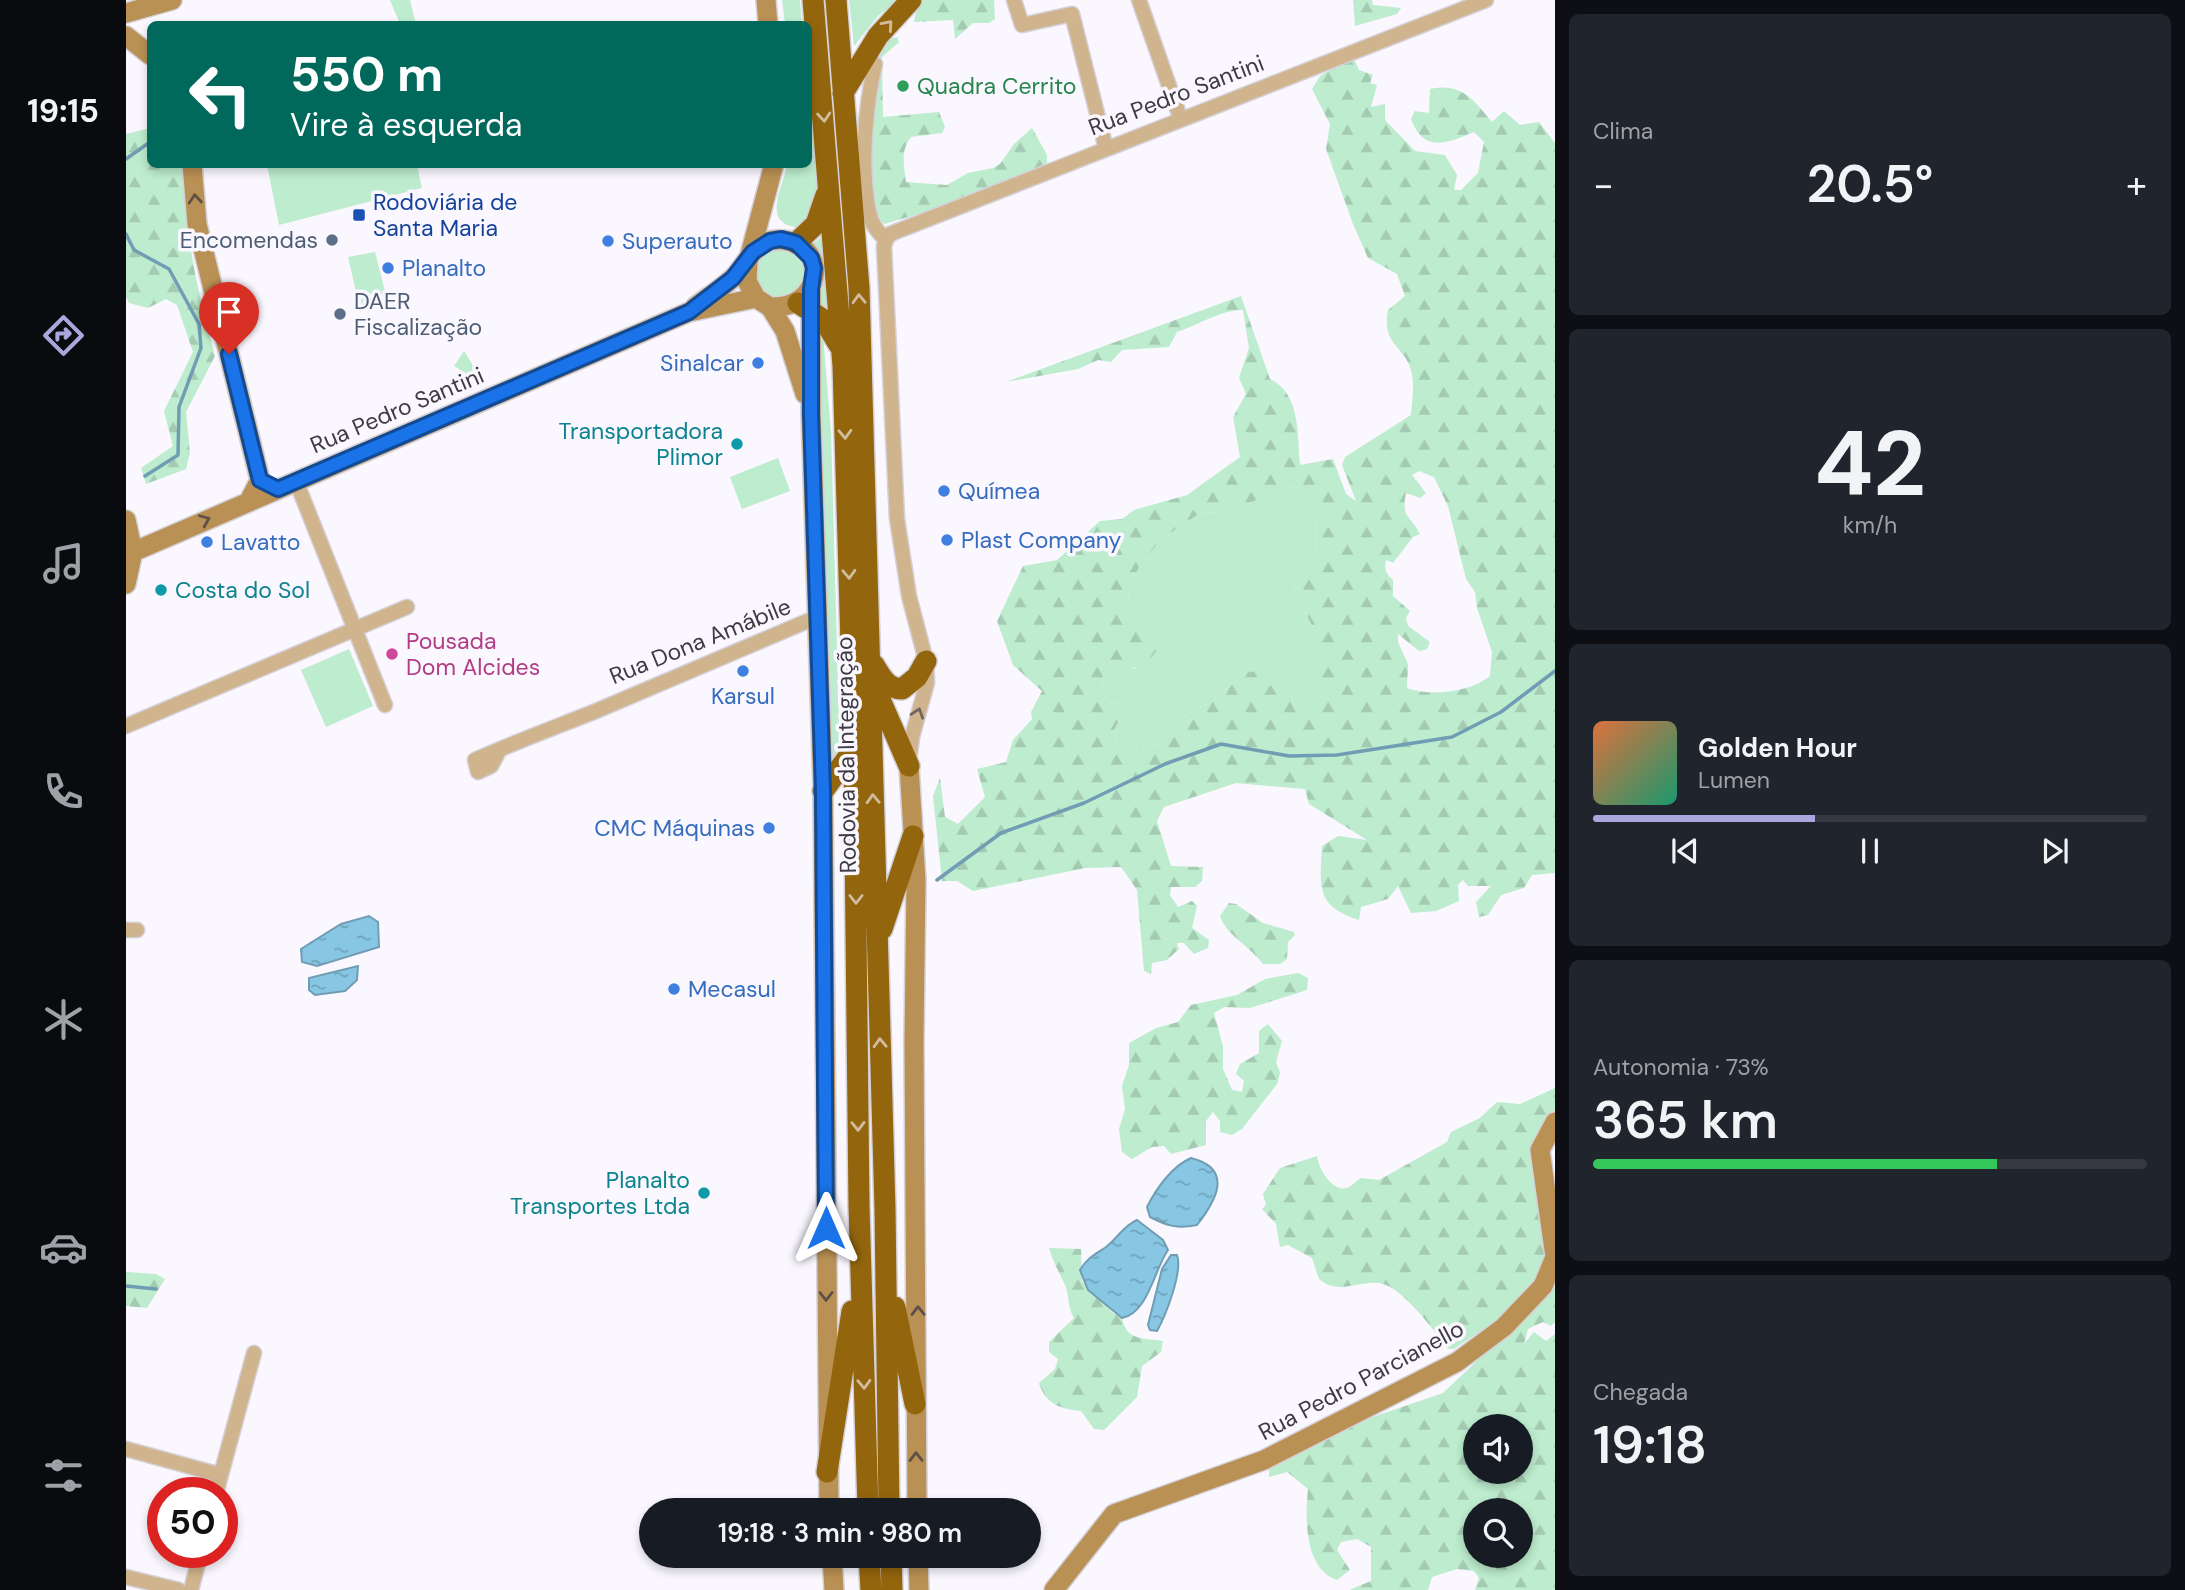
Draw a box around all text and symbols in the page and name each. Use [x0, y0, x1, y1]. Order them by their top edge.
one-way arrow [880, 20, 892, 33]
text: 550 m [290, 42, 443, 106]
street label: Rua Pedro Santini [1084, 48, 1268, 142]
icon: left [175, 49, 266, 140]
place label: Quadra Cerrito [917, 71, 1076, 101]
marker: Quadra Cerrito [895, 78, 911, 94]
text: 19:15 [27, 90, 99, 132]
text: Vire à esquerda [290, 104, 522, 146]
one-way arrow [816, 112, 831, 123]
text: Clima [1593, 116, 1653, 146]
text: 20.5° [1807, 150, 1933, 218]
text: − [1593, 160, 1614, 210]
text: + [2126, 160, 2147, 210]
place label: Rodoviária de Santa Maria [373, 187, 517, 243]
one-way arrow [188, 193, 203, 204]
marker: Rodoviária de Santa Maria [351, 207, 367, 223]
place label: Encomendas [180, 225, 318, 255]
place label: Superauto [622, 226, 733, 256]
marker: Encomendas [324, 232, 340, 248]
marker: Superauto [600, 233, 616, 249]
place label: Planalto [402, 253, 486, 283]
marker: Planalto [380, 260, 396, 276]
pin [199, 282, 259, 354]
place label: DAER Fiscalização [354, 286, 482, 342]
icon: arrive [210, 293, 248, 331]
one-way arrow [851, 293, 867, 304]
marker: DAER Fiscalização [332, 306, 348, 322]
icon: directions [39, 311, 88, 360]
place label: Sinalcar [660, 348, 744, 378]
marker: Sinalcar [750, 355, 766, 371]
street label: Rua Pedro Santini [306, 360, 488, 460]
text: 42 [1814, 405, 1926, 523]
place label: Transportadora Plimor [558, 416, 723, 472]
one-way arrow [837, 429, 853, 440]
marker: Transportadora Plimor [729, 436, 745, 452]
place label: Químea [958, 476, 1040, 506]
marker: Químea [936, 483, 952, 499]
text: km/h [1843, 510, 1897, 540]
one-way arrow [198, 514, 210, 528]
place label: Plast Company [961, 525, 1122, 555]
place label: Lavatto [221, 527, 300, 557]
marker: Plast Company [939, 532, 955, 548]
marker: Lavatto [199, 534, 215, 550]
icon: music [39, 539, 88, 588]
one-way arrow [842, 568, 857, 579]
place label: Costa do Sol [175, 575, 310, 605]
marker: Costa do Sol [153, 582, 169, 598]
street label: Rua Dona Amábile [605, 591, 795, 691]
place label: Pousada Dom Alcides [406, 626, 540, 682]
street label: Rodovia da Integração [829, 636, 863, 874]
marker: Pousada Dom Alcides [384, 646, 400, 662]
marker: Karsul [735, 663, 751, 679]
place label: Karsul [711, 681, 775, 711]
one-way arrow [910, 707, 925, 719]
text: Golden Hour [1698, 731, 1857, 765]
text: Lumen [1698, 765, 1770, 795]
icon: phone [39, 767, 88, 816]
one-way arrow [866, 793, 881, 804]
place label: CMC Máquinas [594, 813, 755, 843]
marker: CMC Máquinas [761, 820, 777, 836]
icon: previous [1666, 832, 1704, 870]
icon: pause [1851, 832, 1889, 870]
icon: next [2036, 832, 2074, 870]
one-way arrow [848, 894, 864, 905]
place label: Mecasul [688, 974, 776, 1004]
marker: Mecasul [666, 981, 682, 997]
icon: climate [39, 995, 88, 1044]
one-way arrow [873, 1037, 888, 1048]
text: Autonomia · 73% [1593, 1052, 1769, 1082]
text: 365 km [1593, 1086, 1778, 1154]
one-way arrow [850, 1122, 866, 1132]
place label: Planalto Transportes Ltda [510, 1165, 690, 1221]
marker: Planalto Transportes Ltda [696, 1185, 712, 1201]
position arrow [789, 1191, 863, 1265]
icon: car [39, 1223, 88, 1272]
one-way arrow [818, 1291, 834, 1302]
one-way arrow [910, 1306, 926, 1316]
street label: Rua Pedro Parcianello [1253, 1313, 1469, 1447]
text: Chegada [1593, 1377, 1688, 1407]
one-way arrow [856, 1379, 871, 1390]
text: 19:18 [1593, 1411, 1707, 1479]
map controls [1463, 1414, 1533, 1568]
button: sound [1463, 1414, 1533, 1484]
icon: filters [39, 1451, 88, 1500]
one-way arrow [908, 1451, 924, 1462]
speed limit sign: 50 [147, 1477, 238, 1568]
button: search [1463, 1498, 1533, 1568]
text: 19:18 · 3 min · 980 m [718, 1516, 962, 1550]

